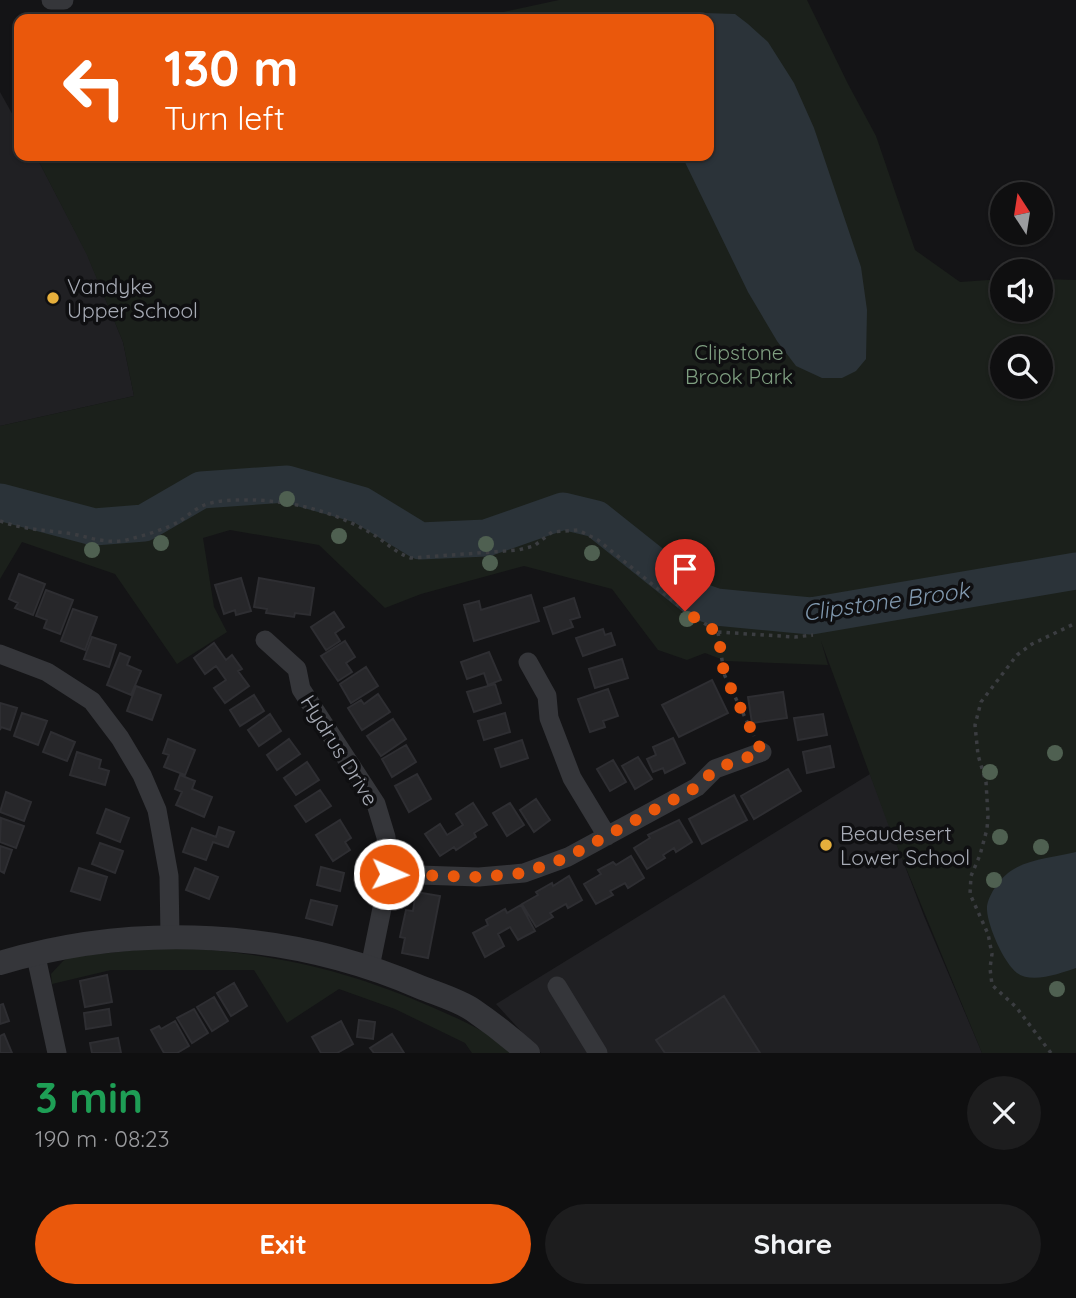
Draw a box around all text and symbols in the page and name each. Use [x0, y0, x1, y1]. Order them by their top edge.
text: 130 m [164, 37, 298, 98]
icon: left [49, 42, 140, 133]
text: Turn left [164, 98, 285, 138]
north arrow [990, 182, 1054, 245]
map controls [990, 182, 1053, 399]
button: sound [990, 259, 1053, 322]
place label: Vandyke Upper School [67, 273, 198, 323]
marker: Vandyke Upper School [45, 290, 61, 306]
button: search [990, 336, 1053, 399]
park label: Clipstone Brook Park [685, 339, 793, 389]
pin [655, 539, 715, 611]
icon: arrive [666, 550, 704, 588]
water label: Clipstone Brook [801, 575, 973, 627]
street label: Hydrus Drive [296, 690, 384, 810]
place label: Beaudesert Lower School [840, 820, 970, 870]
position arrow [352, 837, 426, 911]
marker: Beaudesert Lower School [818, 837, 834, 853]
text: 3 min [35, 1071, 143, 1124]
button: close [967, 1076, 1041, 1150]
text: 190 m · 08:23 [35, 1124, 170, 1153]
button: Exit [35, 1204, 531, 1284]
button: Share [545, 1204, 1041, 1284]

